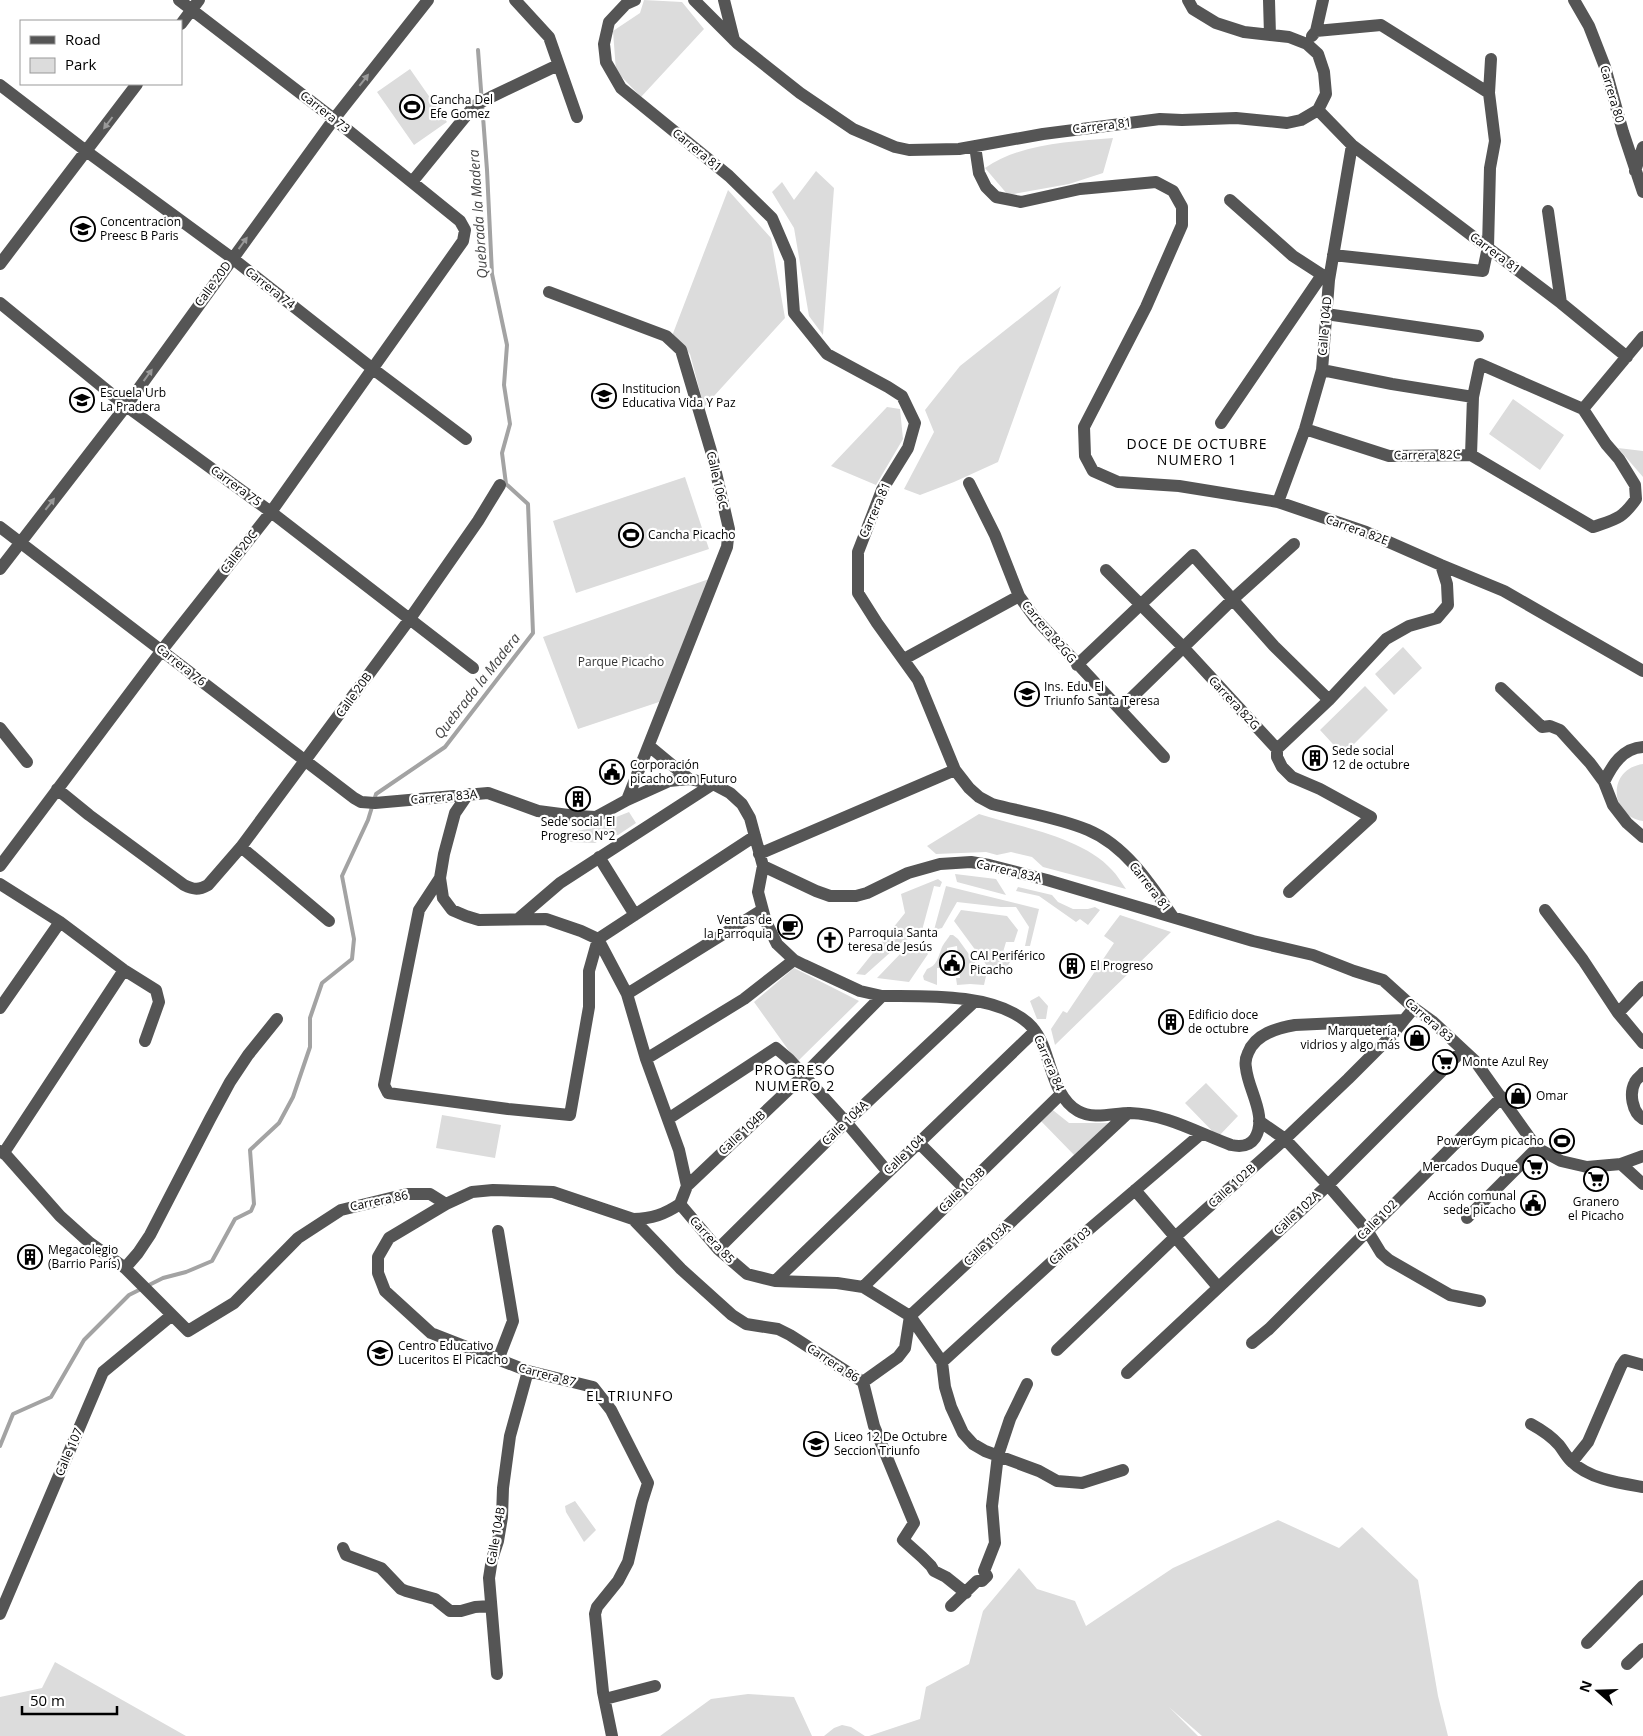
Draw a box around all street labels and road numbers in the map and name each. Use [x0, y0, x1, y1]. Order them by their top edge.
street label: Carrera 80 [1596, 63, 1629, 125]
street label: Carrera 73 [297, 87, 354, 137]
street label: Carrera 81 [1072, 113, 1132, 138]
street label: Carrera 81 [669, 124, 726, 175]
street label: Carrera 81 [1467, 228, 1524, 277]
street label: Calle 20D [190, 257, 235, 310]
street label: Carrera 74 [242, 263, 299, 313]
street label: Calle 104D [1313, 296, 1336, 356]
street label: Carrera 82C [1393, 445, 1461, 464]
street label: Calle 106C [703, 450, 732, 511]
street label: Carrera 75 [207, 461, 265, 510]
street label: Carrera 81 [855, 479, 894, 540]
street label: Carrera 82E [1323, 510, 1391, 549]
street label: Calle 20C [216, 526, 261, 577]
street label: Carrera 82GG [1018, 597, 1081, 666]
street label: Carrera 76 [153, 640, 210, 690]
street label: Calle 20B [332, 669, 376, 721]
street label: Carrera 82G [1205, 672, 1264, 733]
street label: Carrera 83A [410, 785, 478, 808]
street label: Carrera 83A [975, 855, 1044, 886]
street label: Carrera 81 [1125, 858, 1175, 915]
street label: Carrera 83 [1401, 994, 1457, 1046]
street label: Carrera 84 [1030, 1032, 1069, 1093]
street label: Calle 104A [818, 1096, 872, 1149]
street label: Calle 104B [714, 1106, 769, 1159]
street label: Calle 104 [880, 1131, 928, 1178]
street label: Calle 102B [1204, 1160, 1259, 1212]
street label: Calle 103B [935, 1163, 989, 1216]
street label: Carrera 86 [348, 1186, 410, 1215]
street label: Calle 102A [1270, 1186, 1324, 1239]
street label: Calle 102 [1353, 1196, 1401, 1244]
street label: Carrera 85 [686, 1212, 739, 1267]
street label: Calle 103A [960, 1217, 1014, 1270]
street label: Calle 103 [1045, 1222, 1094, 1269]
street label: Carrera 86 [804, 1339, 863, 1386]
street label: Carrera 87 [516, 1359, 578, 1390]
street label: Calle 107 [51, 1425, 86, 1478]
street label: Calle 104B [482, 1505, 509, 1566]

